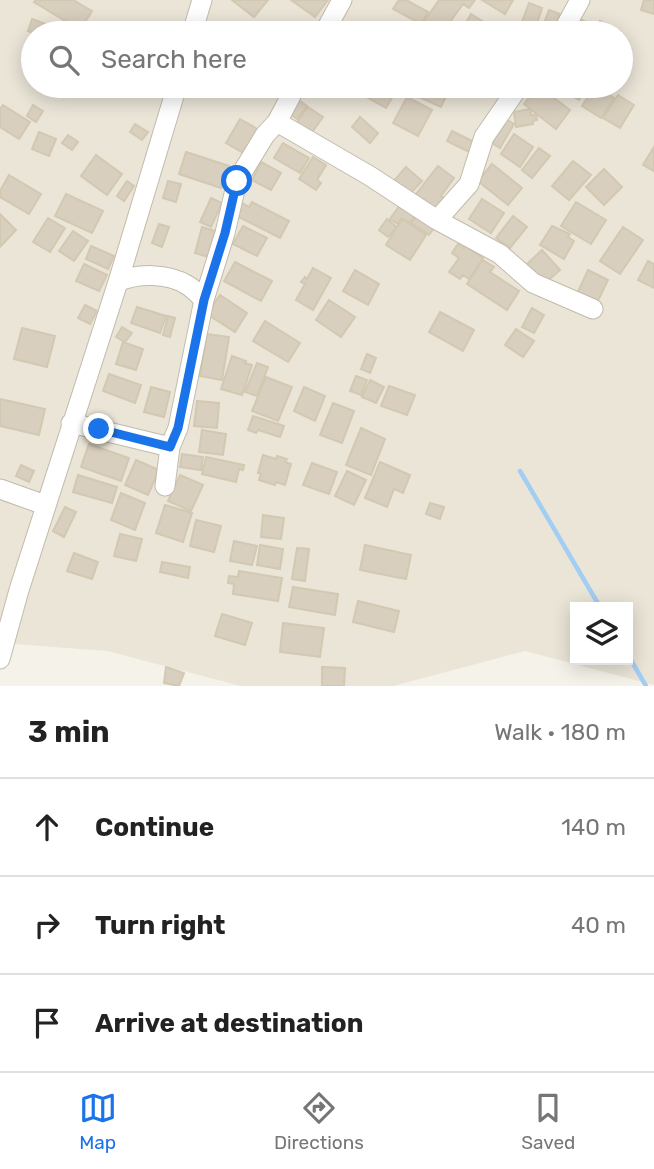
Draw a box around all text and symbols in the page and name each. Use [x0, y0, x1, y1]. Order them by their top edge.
search box [21, 21, 633, 98]
icon: search [45, 41, 83, 79]
text: Search here [101, 44, 247, 75]
route start [221, 165, 252, 196]
route end [83, 413, 114, 444]
map controls [570, 602, 633, 665]
button: layers [570, 602, 633, 665]
text: 3 min [28, 714, 110, 750]
text: Walk · 180 m [494, 718, 626, 746]
icon: ahead [28, 808, 66, 846]
text: Continue [95, 812, 214, 843]
text: 140 m [561, 813, 626, 841]
icon: right [28, 906, 66, 944]
text: Turn right [95, 910, 225, 941]
text: 40 m [571, 911, 626, 939]
icon: arrive [28, 1004, 66, 1042]
text: Arrive at destination [95, 1008, 363, 1039]
tab: Map [79, 1089, 117, 1154]
tab: Directions [274, 1089, 364, 1154]
tab: Saved [521, 1089, 575, 1154]

